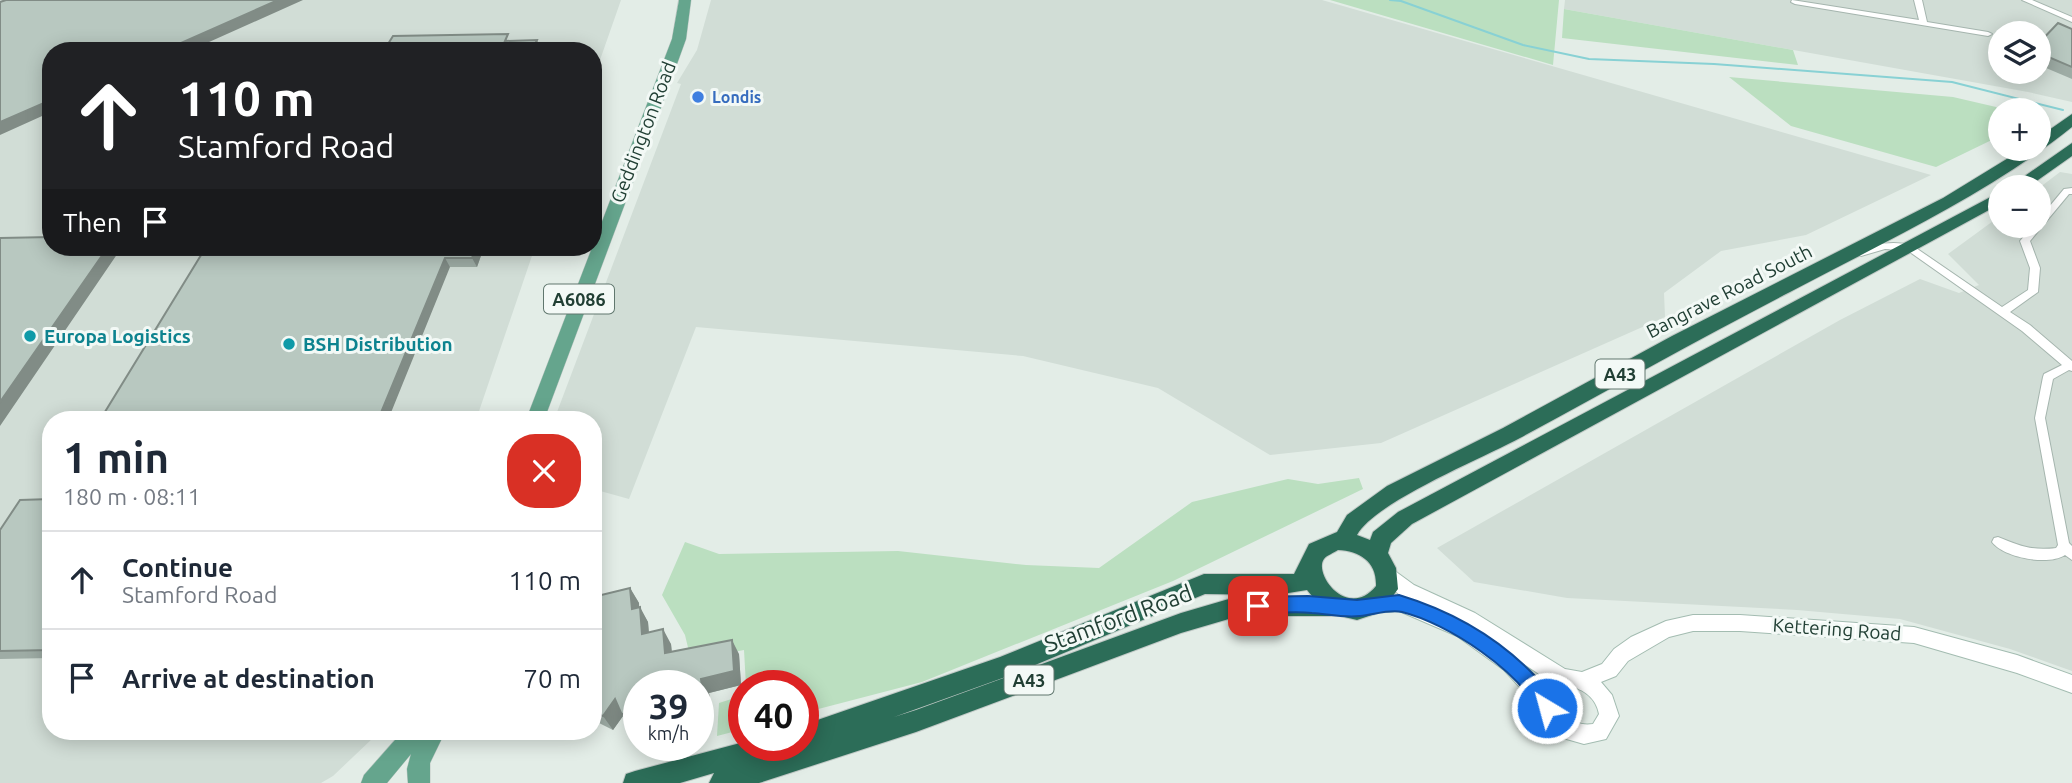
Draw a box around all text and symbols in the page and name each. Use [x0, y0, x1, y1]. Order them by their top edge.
map controls [1988, 21, 2051, 238]
button: layers [1988, 21, 2051, 84]
street label: Geddington Road [606, 58, 680, 206]
icon: ahead [63, 70, 154, 161]
text: 110 m [178, 70, 315, 125]
place label: Londis [712, 88, 761, 106]
marker: Londis [690, 89, 706, 105]
button: + [1988, 98, 2051, 161]
text: Stamford Road [178, 128, 394, 164]
button: − [1988, 175, 2051, 238]
icon: arrive [136, 203, 174, 241]
text: Then [63, 208, 122, 237]
street label: Bangrave Road South [1642, 240, 1816, 342]
road number: A6086 [544, 284, 614, 314]
place label: Europa Logistics [44, 325, 191, 347]
marker: Europa Logistics [22, 328, 38, 344]
place label: BSH Distribution [303, 333, 453, 355]
marker: BSH Distribution [281, 336, 297, 352]
road number: A43 [1596, 360, 1644, 388]
text: 1 min [63, 434, 169, 481]
button: close [507, 434, 581, 508]
text: 180 m · 08:11 [63, 484, 201, 509]
text: Continue [122, 553, 233, 582]
icon: ahead [63, 561, 101, 599]
text: 110 m [509, 566, 581, 595]
pin [1228, 576, 1288, 636]
street label: Stamford Road [1041, 580, 1195, 656]
text: Stamford Road [122, 582, 277, 607]
icon: arrive [1239, 587, 1277, 625]
street label: Kettering Road [1772, 614, 1902, 644]
icon: arrive [63, 659, 101, 697]
text: Arrive at destination [122, 664, 375, 693]
text: 70 m [523, 664, 581, 693]
road number: A43 [1004, 666, 1054, 694]
speed limit sign: 40 [728, 670, 819, 761]
position arrow [1510, 671, 1584, 745]
text: 39 [649, 686, 688, 726]
text: km/h [648, 723, 689, 743]

